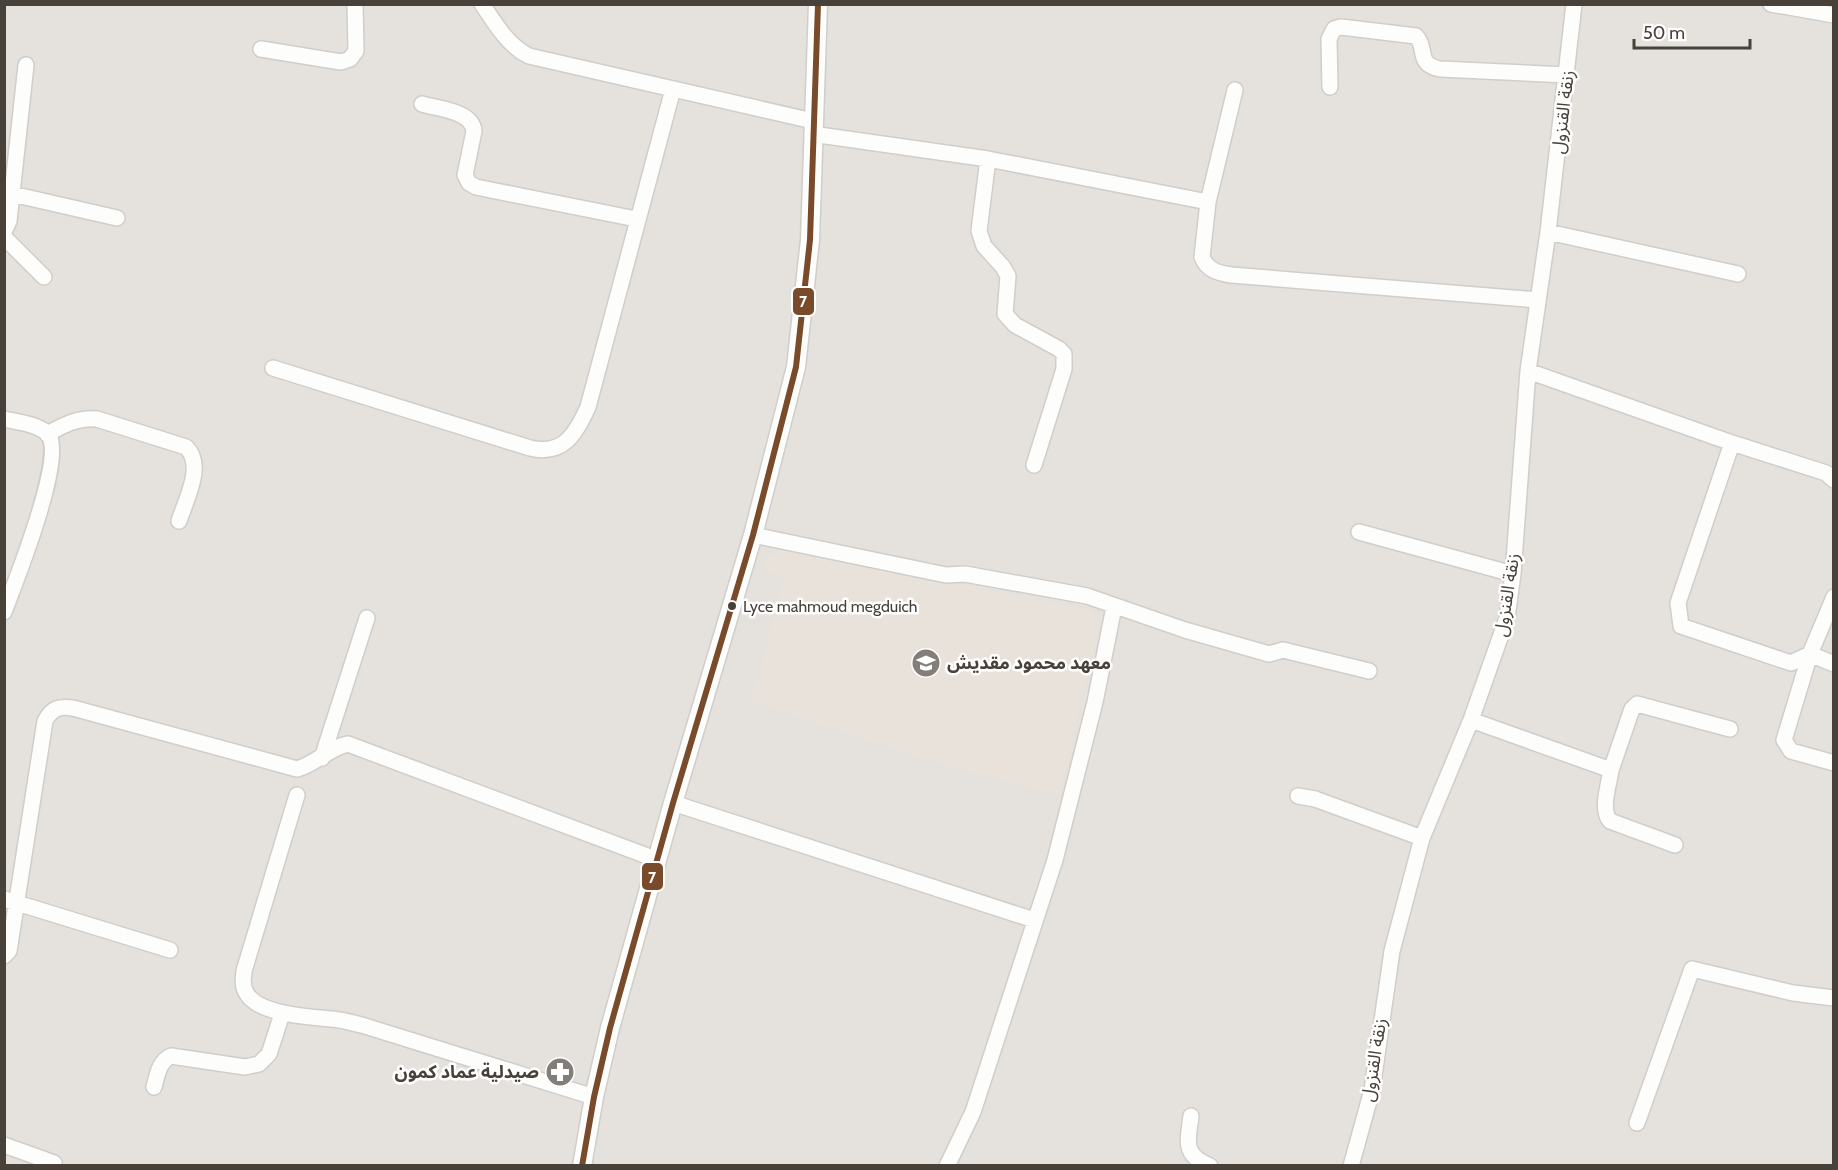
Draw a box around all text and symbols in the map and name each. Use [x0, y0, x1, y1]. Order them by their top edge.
scale bar [1634, 12, 1750, 50]
text: 50 m [1643, 22, 1685, 44]
street label: زنقة القنزول [1547, 69, 1579, 155]
line badge: 7 [792, 287, 815, 316]
text: 7 [799, 292, 808, 311]
street label: زنقة القنزول [1490, 552, 1524, 638]
place label: Lyce mahmoud megduich [743, 597, 918, 616]
marker: Lyce mahmoud megduich [726, 600, 738, 612]
school or university icon: معهد محمود مقديش [910, 647, 942, 679]
place label: معهد محمود مقديش [947, 652, 1111, 674]
line badge: 7 [641, 862, 664, 891]
text: 7 [648, 868, 657, 887]
street label: زنقة القنزول [1357, 1017, 1391, 1103]
pharmacy icon: صيدلية عماد كمون [544, 1056, 576, 1088]
place label: صيدلية عماد كمون [395, 1061, 539, 1083]

